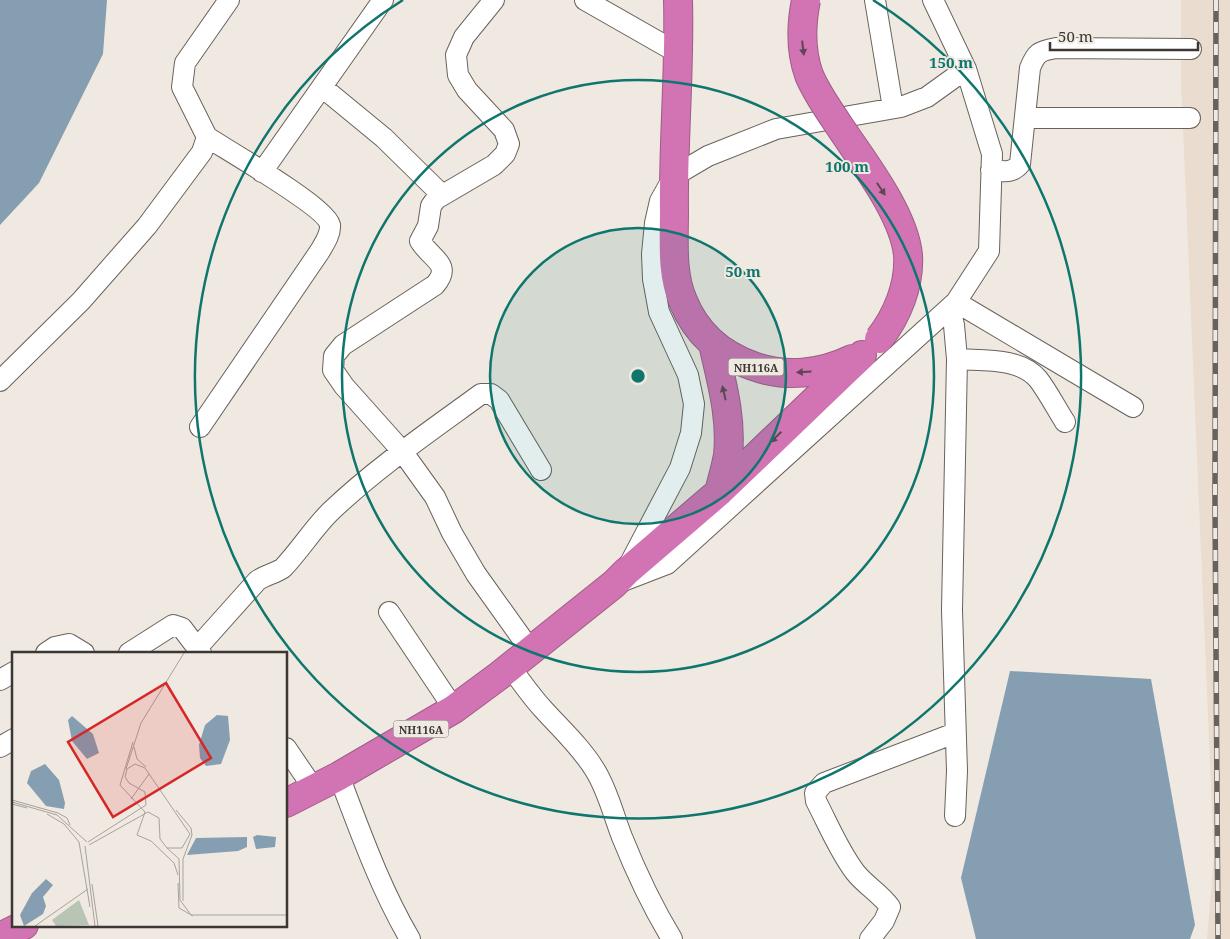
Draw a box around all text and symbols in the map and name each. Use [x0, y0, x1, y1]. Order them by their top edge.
scale bar [1050, 20, 1198, 52]
text: 50 m [1058, 26, 1093, 46]
one-way arrow [799, 41, 807, 57]
text: 150 m [929, 52, 973, 72]
text: 100 m [825, 156, 869, 176]
one-way arrow [876, 182, 886, 196]
text: 50 m [725, 261, 761, 281]
road number: NH116A [728, 358, 784, 376]
centre of rings [629, 367, 647, 385]
one-way arrow [796, 368, 812, 376]
one-way arrow [720, 385, 728, 400]
one-way arrow [770, 431, 782, 443]
inset map [12, 652, 288, 926]
road number: NH116A [394, 721, 448, 738]

